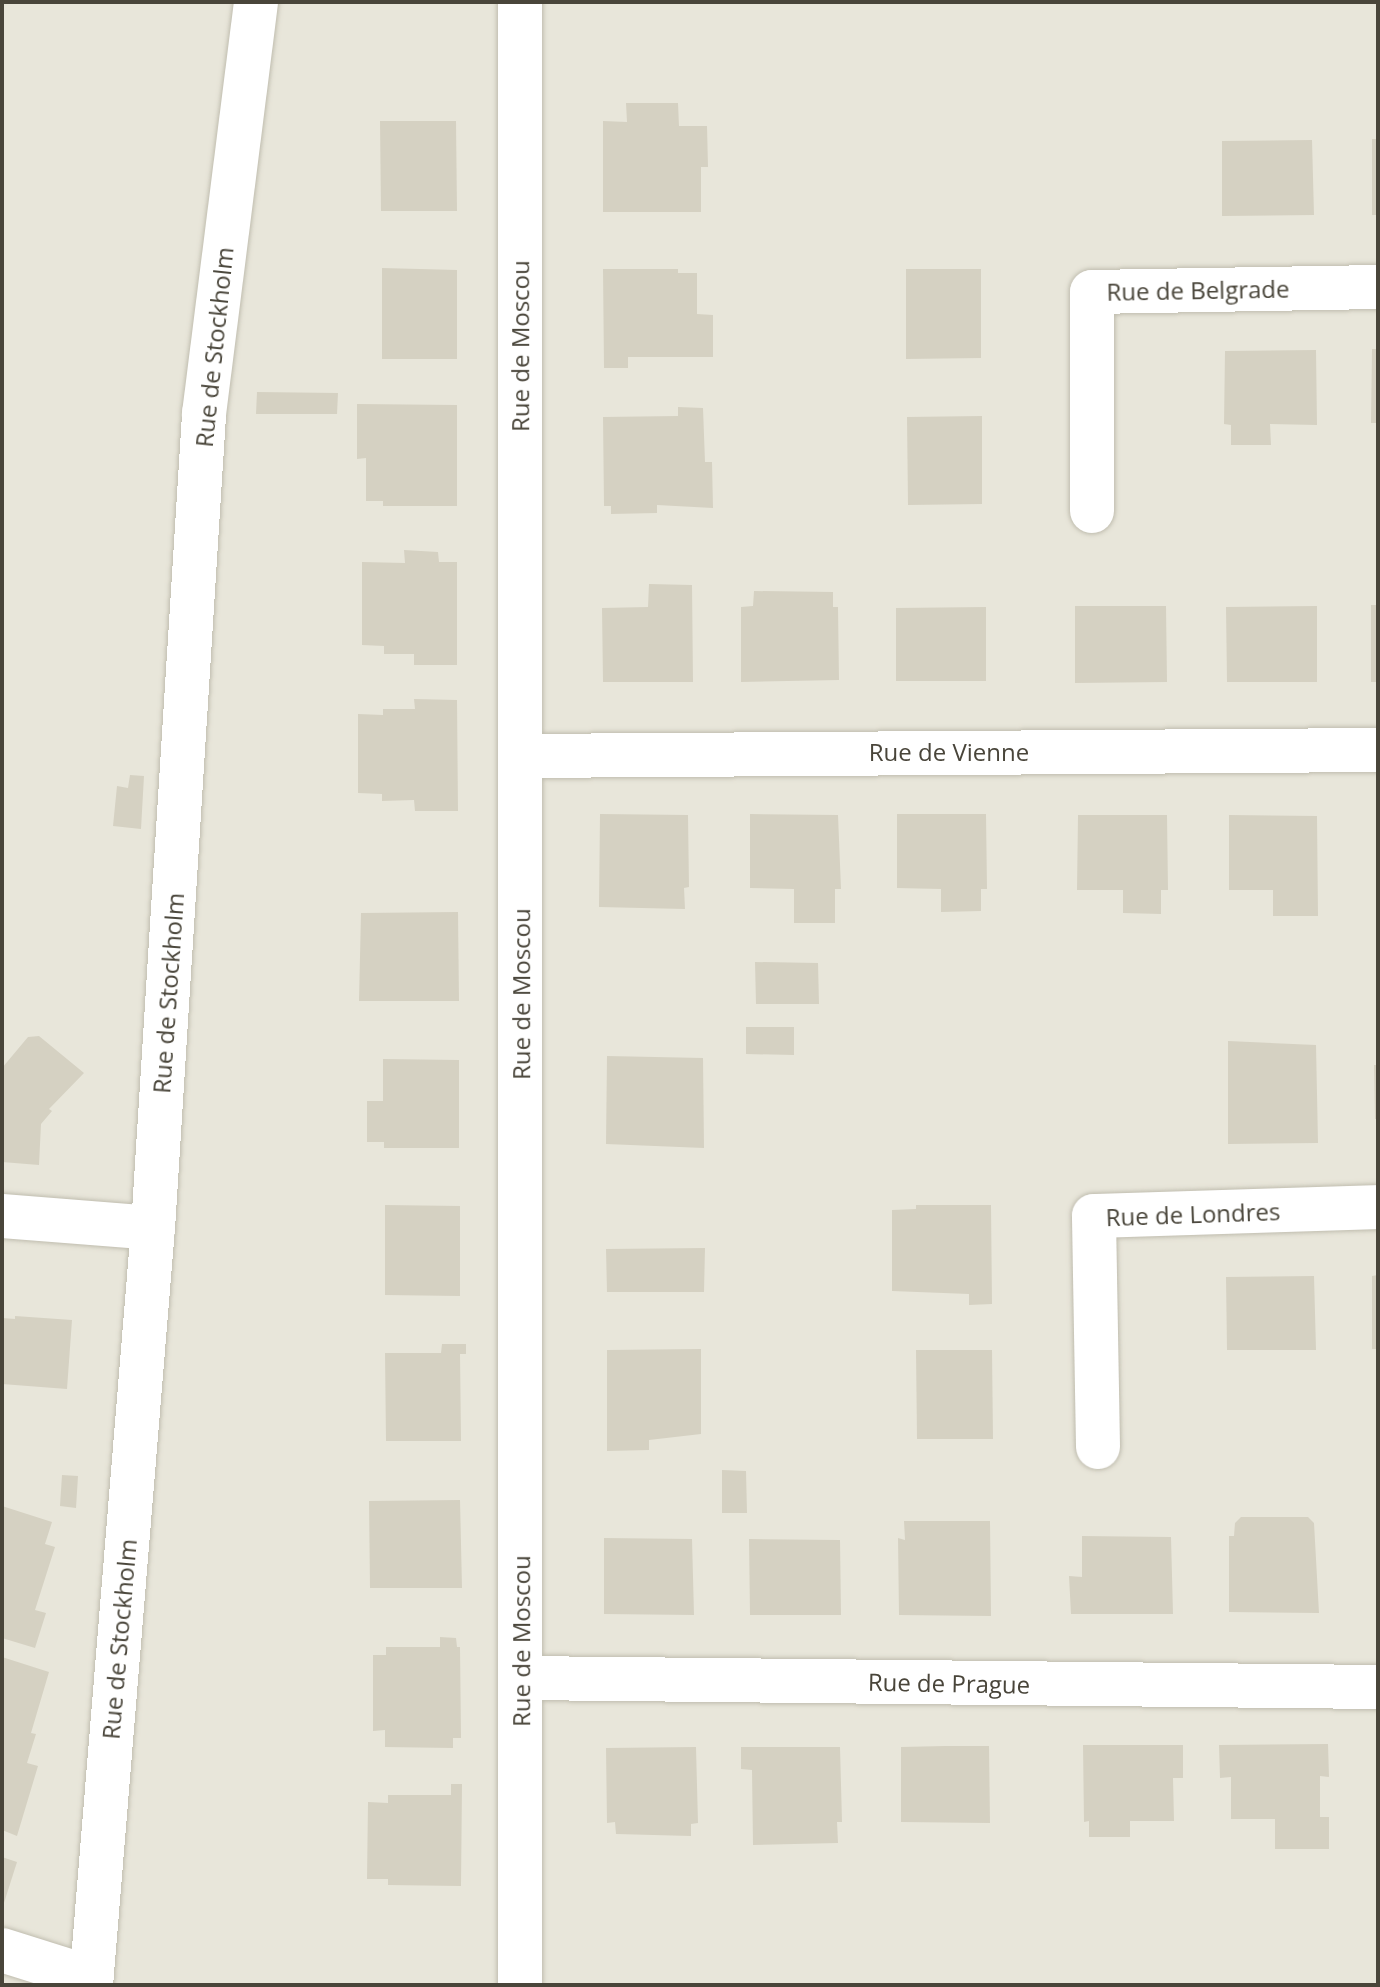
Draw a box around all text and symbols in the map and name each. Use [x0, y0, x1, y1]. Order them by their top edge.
street label: Rue de Stockholm [189, 245, 239, 449]
street label: Rue de Moscou [506, 260, 534, 432]
street label: Rue de Belgrade [1106, 274, 1290, 306]
street label: Rue de Vienne [869, 738, 1029, 766]
street label: Rue de Stockholm [147, 892, 189, 1094]
street label: Rue de Moscou [507, 908, 535, 1080]
street label: Rue de Londres [1105, 1197, 1281, 1231]
street label: Rue de Stockholm [96, 1537, 142, 1741]
street label: Rue de Moscou [507, 1555, 535, 1727]
street label: Rue de Prague [868, 1667, 1030, 1699]

